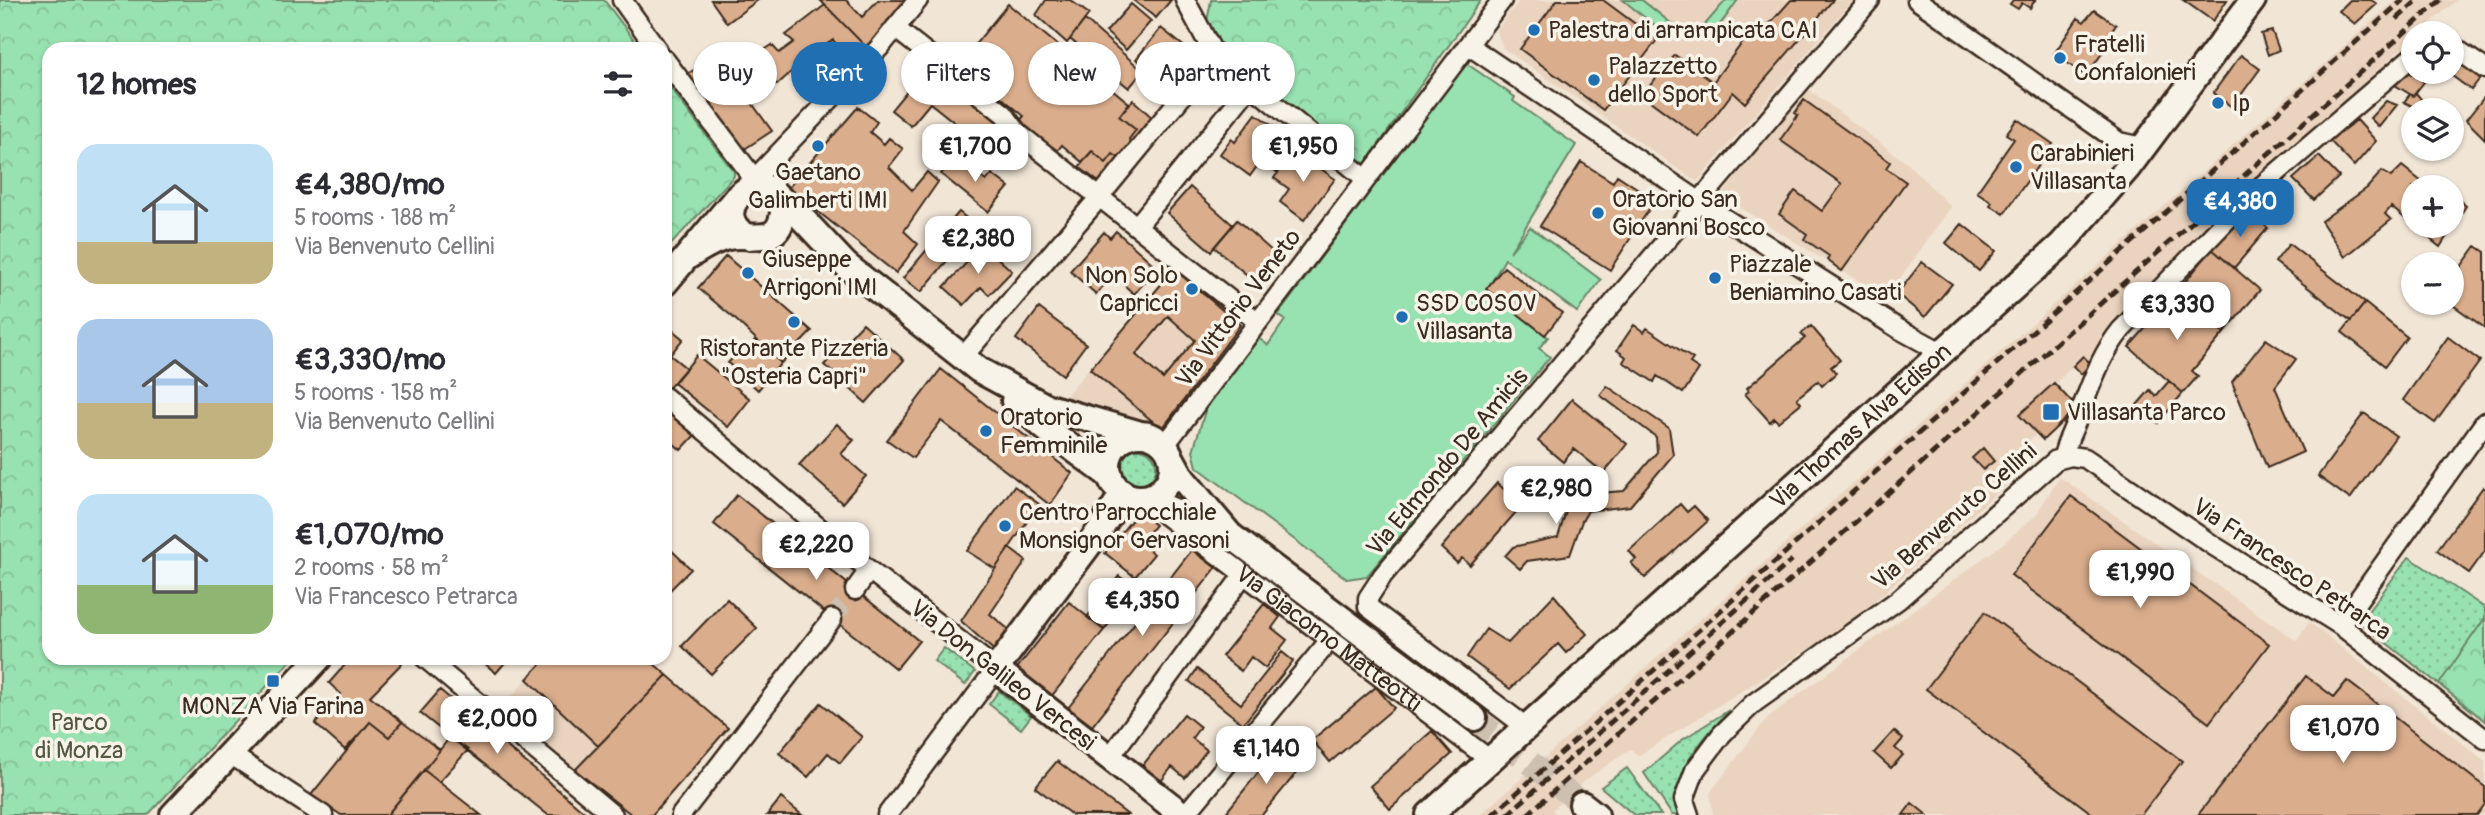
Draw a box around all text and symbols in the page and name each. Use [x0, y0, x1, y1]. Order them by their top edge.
place label: Palestra di arrampicata CAI [1548, 16, 1818, 45]
map controls [2401, 21, 2464, 315]
button: locate [2401, 21, 2464, 84]
marker: Palestra di arrampicata CAI [1526, 22, 1542, 38]
place label: Fratelli Confalonieri [2074, 30, 2196, 87]
chip: Buy [693, 42, 777, 105]
chip: Rent [791, 42, 887, 105]
chip: Filters [901, 42, 1014, 105]
chip: New [1028, 42, 1121, 105]
chip: Apartment [1135, 42, 1295, 105]
marker: Fratelli Confalonieri [2052, 50, 2068, 66]
place label: Palazzetto dello Sport [1608, 52, 1718, 109]
icon: filters [599, 65, 637, 103]
text: 12 homes [77, 66, 196, 103]
marker: Palazzetto dello Sport [1586, 72, 1602, 88]
place label: Ip [2232, 89, 2250, 118]
marker: Ip [2210, 95, 2226, 111]
button: layers [2401, 98, 2464, 161]
pin: €1,700 [918, 124, 1032, 184]
pin: €1,950 [1246, 124, 1360, 184]
text: €1,700 [938, 132, 1012, 161]
text: €1,950 [1268, 132, 1338, 161]
marker: Gaetano Galimberti IMI [810, 138, 826, 154]
place label: Carabinieri Villasanta [2030, 139, 2134, 196]
place label: Gaetano Galimberti IMI [748, 158, 888, 215]
marker: Carabinieri Villasanta [2008, 159, 2024, 175]
text: €4,380/mo [294, 166, 445, 203]
icon: home [133, 172, 217, 256]
button: + [2401, 175, 2464, 238]
pin: €4,380 [2183, 180, 2297, 239]
place label: Oratorio San Giovanni Bosco [1612, 185, 1765, 242]
text: €4,380 [2203, 187, 2277, 216]
text: 5 rooms · 188 m² [294, 203, 456, 232]
marker: Oratorio San Giovanni Bosco [1590, 205, 1606, 221]
pin: €2,380 [921, 216, 1035, 276]
street label: Via Vittorio Veneto [1169, 223, 1307, 393]
text: €2,380 [941, 224, 1015, 253]
text: Via Benvenuto Cellini [294, 232, 494, 261]
place label: Giuseppe Arrigoni IMI [762, 245, 878, 302]
place label: Piazzale Beniamino Casati [1729, 250, 1902, 307]
button: − [2401, 252, 2464, 315]
place label: Non Solo Capricci [1085, 261, 1178, 318]
marker: Giuseppe Arrigoni IMI [740, 265, 756, 281]
marker: Piazzale Beniamino Casati [1707, 270, 1723, 286]
marker: Non Solo Capricci [1184, 281, 1200, 297]
pin: €3,330 [2120, 282, 2234, 342]
place label: SSD COSOV Villasanta [1416, 289, 1537, 346]
text: €3,330 [2139, 290, 2215, 319]
marker: SSD COSOV Villasanta [1394, 309, 1410, 325]
marker: Ristorante Pizzeria "Osteria Capri" [786, 314, 802, 330]
place label: Ristorante Pizzeria "Osteria Capri" [700, 334, 888, 391]
street label: Via Thomas Alva Edison [1764, 337, 1957, 515]
text: €3,330/mo [294, 341, 446, 378]
icon: home [133, 347, 217, 431]
street label: Via Edmondo De Amicis [1360, 362, 1535, 562]
text: 5 rooms · 158 m² [294, 378, 457, 407]
place label: Villasanta Parco [2067, 398, 2226, 427]
marker: Villasanta Parco [2041, 402, 2061, 422]
place label: Oratorio Femminile [1000, 403, 1108, 460]
text: Via Benvenuto Cellini [294, 407, 494, 436]
marker: Oratorio Femminile [978, 423, 994, 439]
street label: Via Benvenuto Cellini [1866, 437, 2043, 596]
pin: €2,980 [1499, 466, 1613, 526]
text: €2,980 [1519, 474, 1593, 503]
street label: Via Francesco Petrarca [2187, 492, 2397, 647]
place label: Centro Parrocchiale Monsignor Gervasoni [1019, 498, 1229, 555]
text: €1,070/mo [294, 516, 444, 553]
marker: Centro Parrocchiale Monsignor Gervasoni [997, 518, 1013, 534]
icon: home [133, 522, 217, 606]
pin: €2,220 [759, 522, 873, 582]
text: €2,220 [778, 530, 854, 559]
pin: €1,990 [2083, 550, 2197, 610]
text: 2 rooms · 58 m² [294, 553, 449, 582]
text: €1,990 [2105, 558, 2175, 587]
street label: Via Giacomo Matteotti [1230, 559, 1427, 718]
pin: €4,350 [1085, 578, 1199, 638]
text: Via Francesco Petrarca [294, 582, 518, 611]
text: €4,350 [1104, 586, 1180, 615]
street label: Via Don Galileo Vercesi [904, 594, 1101, 757]
marker: MONZA Via Farina [265, 673, 281, 689]
place label: MONZA Via Farina [182, 692, 364, 721]
pin: €2,000 [440, 696, 554, 756]
text: €2,000 [456, 704, 538, 733]
pin: €1,070 [2286, 706, 2400, 765]
park label: Parco di Monza [35, 708, 123, 765]
text: €1,070 [2306, 713, 2380, 742]
pin: €1,140 [1209, 726, 1323, 786]
text: €1,140 [1232, 734, 1300, 763]

